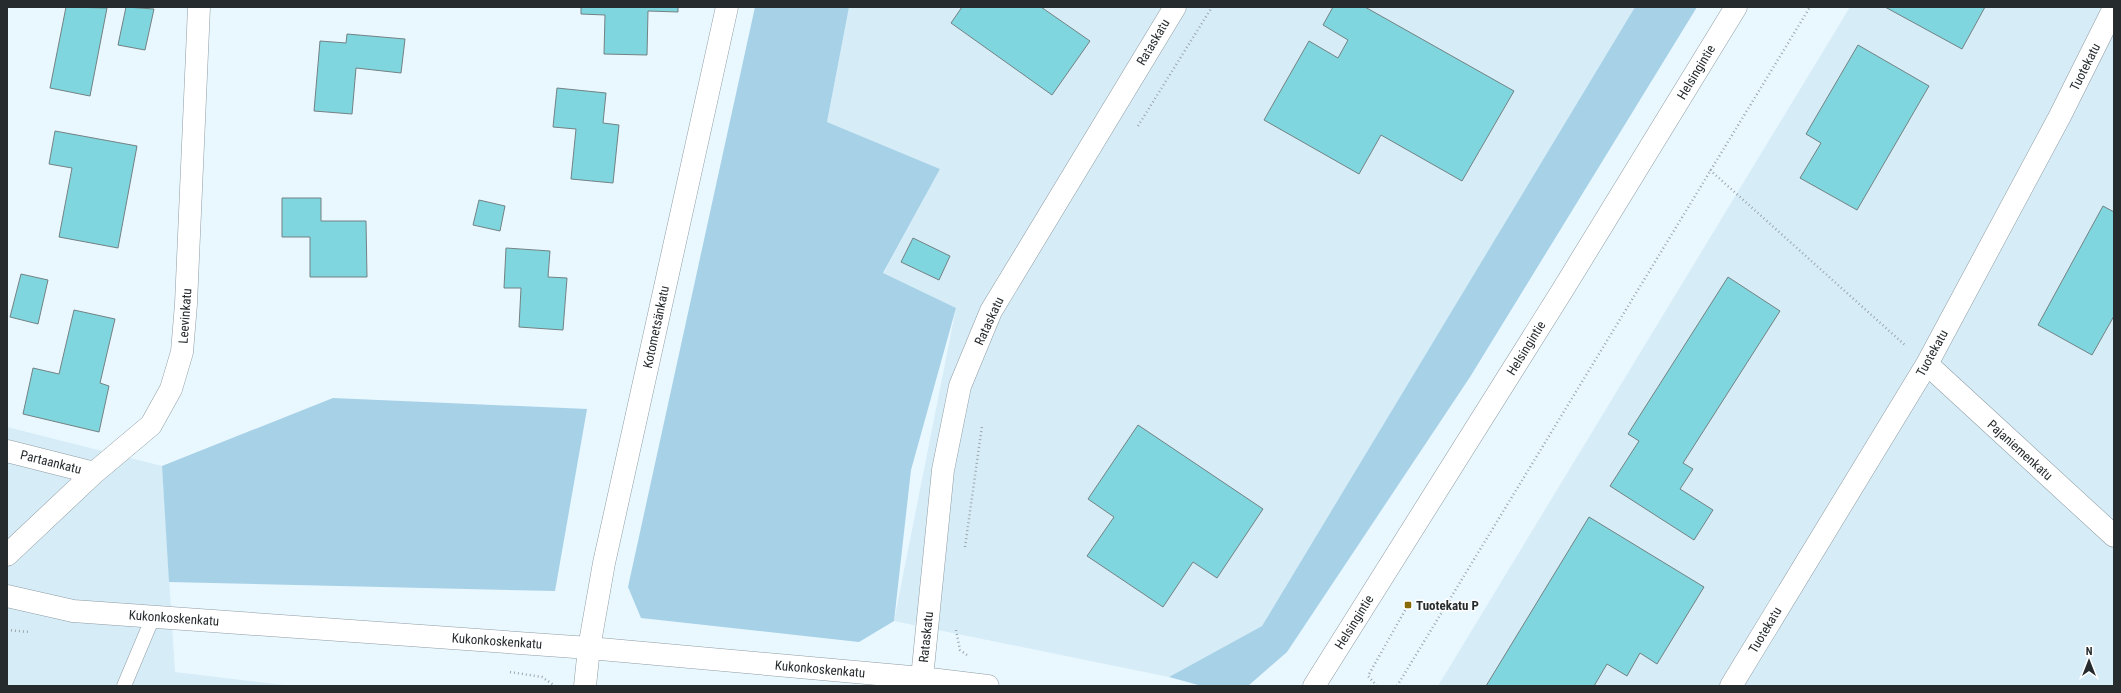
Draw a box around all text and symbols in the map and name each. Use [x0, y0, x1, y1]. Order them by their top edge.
street label: Rataskatu [1133, 16, 1173, 68]
street label: Tuotekatu [2067, 41, 2103, 93]
street label: Helsingintie [1674, 42, 1718, 102]
street label: Kotometsänkatu [640, 284, 672, 370]
street label: Leevinkatu [176, 288, 194, 344]
street label: Rataskatu [971, 295, 1007, 347]
street label: Helsingintie [1503, 318, 1549, 378]
street label: Tuotekatu [1913, 327, 1951, 379]
street label: Pajaniemenkatu [1984, 417, 2056, 483]
street label: Partaankatu [19, 447, 83, 477]
street label: Helsingintie [1331, 592, 1377, 652]
place label: Tuotekatu P [1416, 598, 1479, 613]
marker: Tuotekatu P [1403, 600, 1413, 610]
street label: Tuotekatu [1745, 604, 1785, 656]
street label: Kukonkoskenkatu [128, 607, 220, 629]
street label: Rataskatu [916, 611, 936, 663]
street label: Kukonkoskenkatu [451, 630, 543, 652]
north arrow [2069, 641, 2109, 681]
text: N [2086, 645, 2093, 658]
street label: Kukonkoskenkatu [774, 658, 866, 680]

